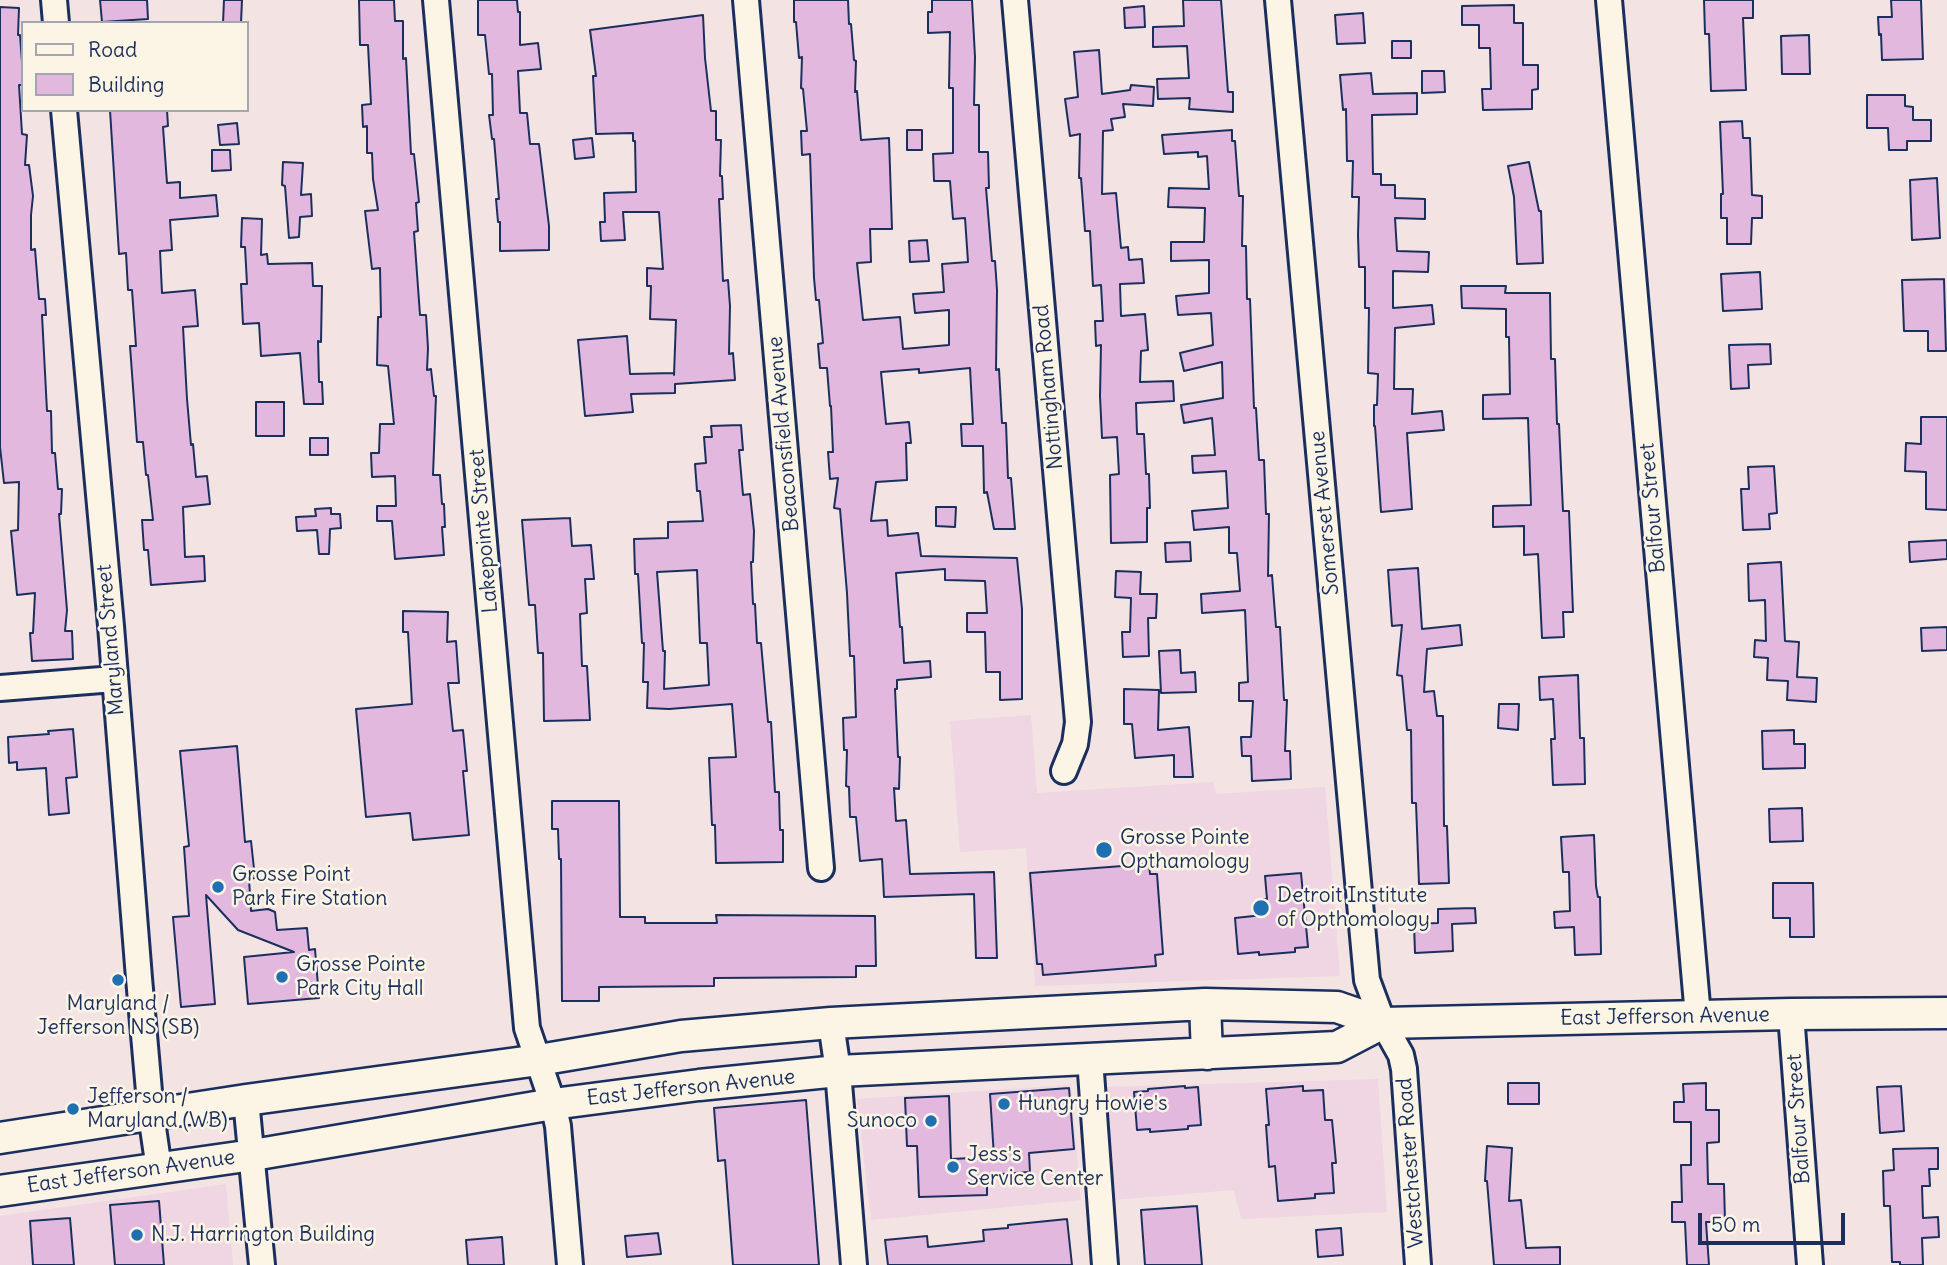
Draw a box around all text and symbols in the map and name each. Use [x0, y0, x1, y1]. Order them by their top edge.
legend [21, 21, 248, 112]
text: Road [88, 36, 137, 63]
text: Building [88, 71, 164, 98]
street label: Nottingham Road [1029, 303, 1069, 471]
street label: Beaconsfield Avenue [763, 335, 805, 533]
street label: Somerset Avenue [1305, 430, 1345, 596]
street label: Balfour Street [1635, 442, 1671, 574]
street label: Lakepointe Street [464, 448, 504, 614]
street label: Maryland Street [92, 563, 130, 717]
place label: Grosse Pointe Opthamology [1120, 825, 1250, 875]
marker: Grosse Pointe Opthamology [1094, 840, 1114, 860]
place label: Grosse Point Park Fire Station [232, 862, 387, 912]
marker: Grosse Point Park Fire Station [210, 879, 226, 895]
place label: Detroit Institute of Opthomology [1277, 883, 1430, 933]
marker: Detroit Institute of Opthomology [1251, 898, 1271, 918]
place label: Grosse Pointe Park City Hall [296, 952, 426, 1002]
marker: Grosse Pointe Park City Hall [274, 969, 290, 985]
marker: Maryland / Jefferson NS (SB) [110, 972, 126, 988]
place label: Maryland / Jefferson NS (SB) [37, 991, 199, 1041]
street label: East Jefferson Avenue [1560, 1003, 1770, 1031]
street label: Balfour Street [1782, 1053, 1816, 1185]
street label: East Jefferson Avenue [585, 1065, 797, 1111]
street label: Westchester Road [1392, 1077, 1430, 1249]
place label: Jefferson / Maryland (WB) [87, 1084, 228, 1134]
place label: Hungry Howie's [1018, 1091, 1168, 1117]
marker: Hungry Howie's [996, 1096, 1012, 1112]
marker: Jefferson / Maryland (WB) [65, 1101, 81, 1117]
place label: Sunoco [847, 1108, 917, 1134]
marker: Sunoco [923, 1113, 939, 1129]
place label: Jess's Service Center [967, 1142, 1103, 1192]
street label: East Jefferson Avenue [25, 1145, 237, 1199]
marker: Jess's Service Center [945, 1159, 961, 1175]
scale bar [1702, 1198, 1849, 1242]
text: 50 m [1711, 1211, 1760, 1238]
place label: N.J. Harrington Building [151, 1222, 375, 1248]
marker: N.J. Harrington Building [129, 1227, 145, 1243]

